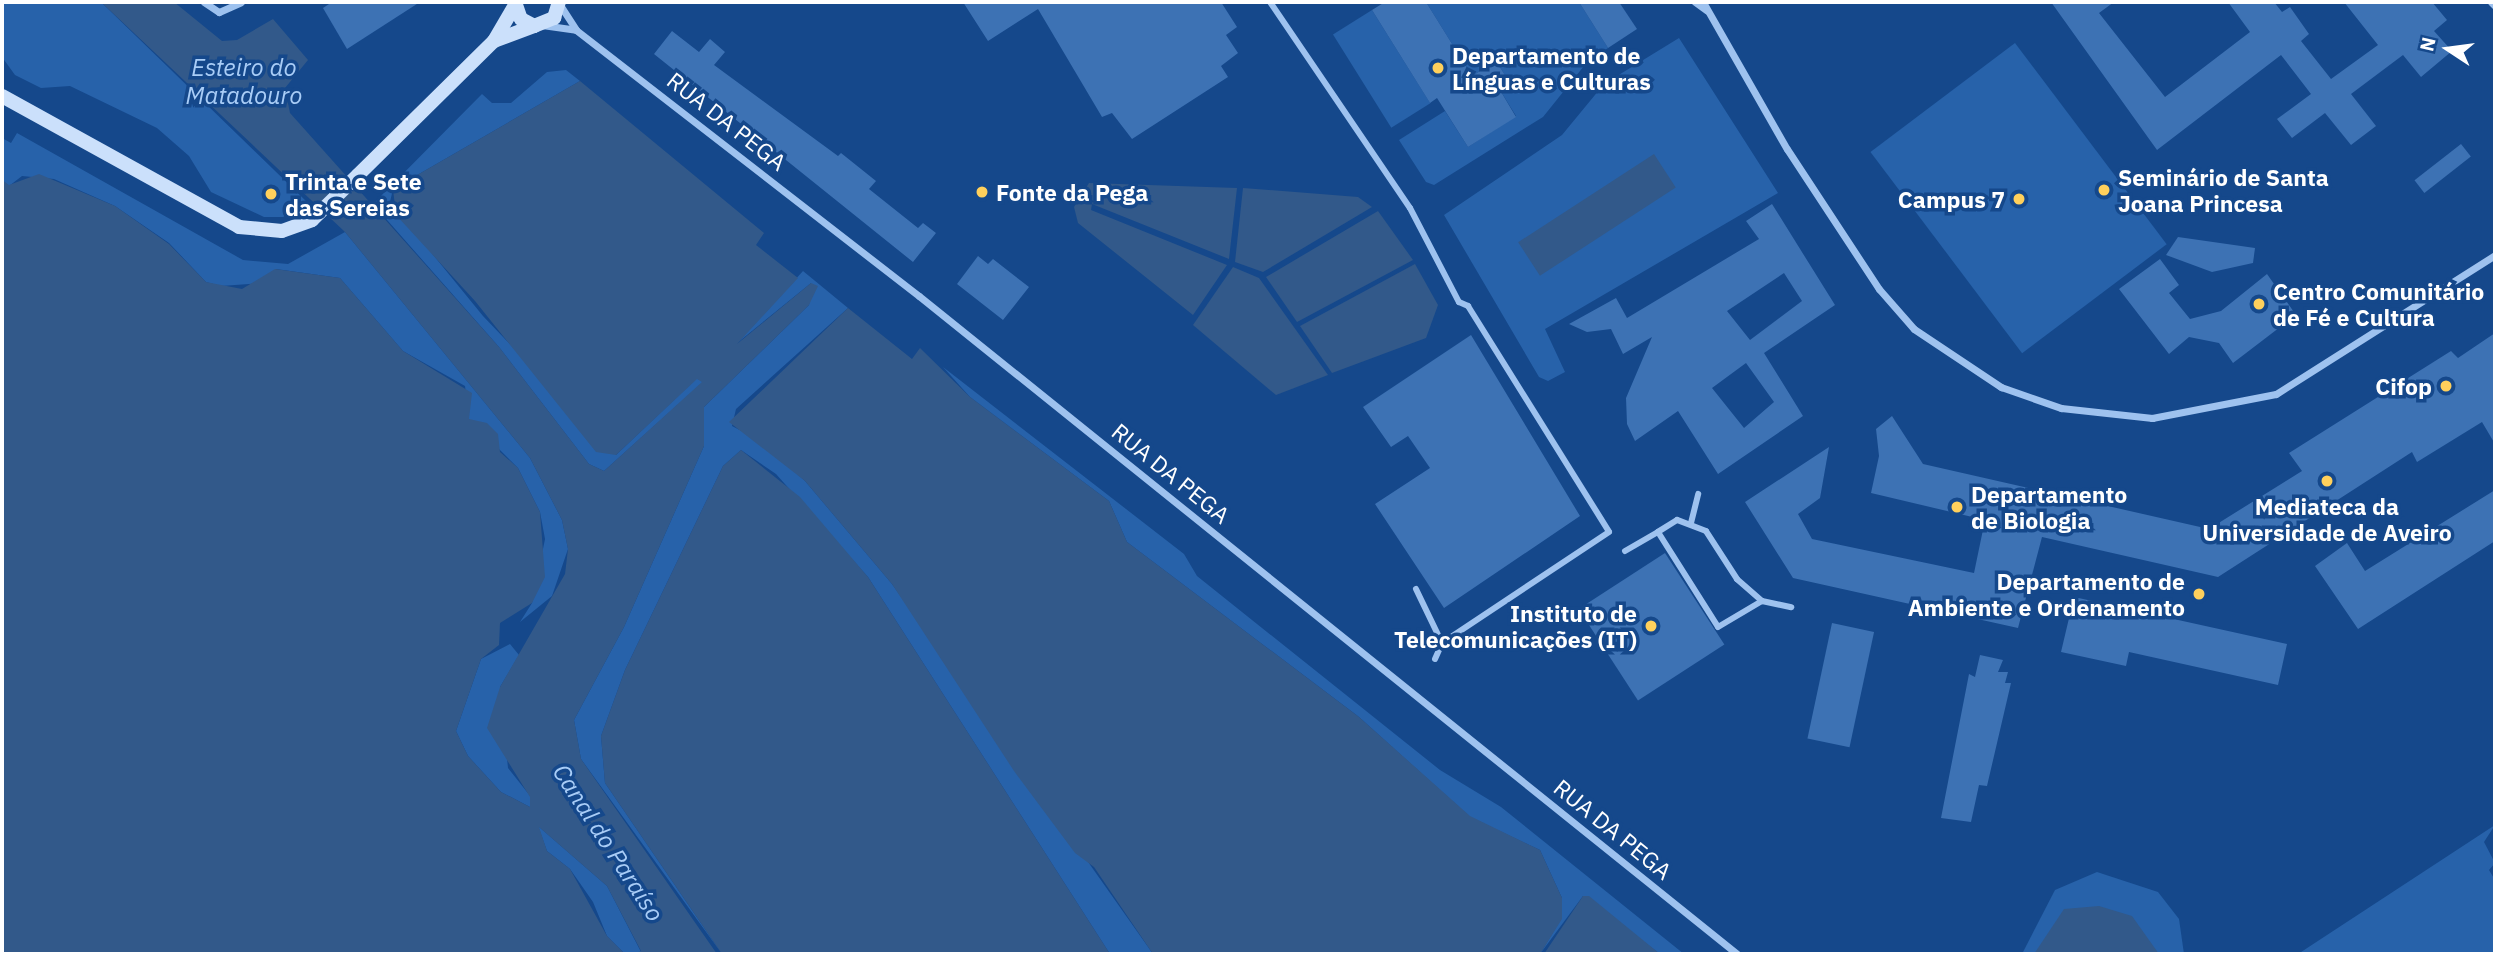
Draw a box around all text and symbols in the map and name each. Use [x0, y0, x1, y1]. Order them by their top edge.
north arrow [2413, 14, 2483, 84]
text: N [2414, 35, 2441, 54]
place label: Departamento de Línguas e Culturas [1452, 41, 1651, 95]
water label: Esteiro do Matadouro [186, 54, 302, 110]
marker: Departamento de Línguas e Culturas [1430, 60, 1446, 76]
street label: RUA DA PEGA [662, 66, 792, 176]
place label: Seminário de Santa Joana Princesa [2118, 163, 2329, 217]
place label: Trinta e Sete das Sereias [285, 167, 422, 221]
place label: Fonte da Pega [996, 178, 1148, 206]
marker: Seminário de Santa Joana Princesa [2096, 182, 2112, 198]
marker: Fonte da Pega [974, 184, 990, 200]
place label: Campus 7 [1898, 185, 2005, 213]
marker: Trinta e Sete das Sereias [263, 186, 279, 202]
marker: Campus 7 [2011, 191, 2027, 207]
place label: Centro Comunitário de Fé e Cultura [2273, 277, 2484, 331]
marker: Centro Comunitário de Fé e Cultura [2251, 296, 2267, 312]
place label: Cifop [2375, 372, 2432, 400]
marker: Cifop [2438, 378, 2454, 394]
street label: RUA DA PEGA [1107, 417, 1235, 529]
marker: Mediateca da Universidade de Aveiro [2319, 473, 2335, 489]
place label: Departamento de Biologia [1971, 480, 2127, 534]
place label: Mediateca da Universidade de Aveiro [2202, 492, 2452, 546]
marker: Departamento de Biologia [1949, 499, 1965, 515]
place label: Departamento de Ambiente e Ordenamento [1908, 567, 2185, 621]
marker: Departamento de Ambiente e Ordenamento [2191, 586, 2207, 602]
place label: Instituto de Telecomunicações (IT) [1394, 599, 1637, 653]
marker: Instituto de Telecomunicações (IT) [1643, 618, 1659, 634]
water label: Canal do Paraíso [546, 759, 670, 927]
street label: RUA DA PEGA [1549, 773, 1677, 885]

